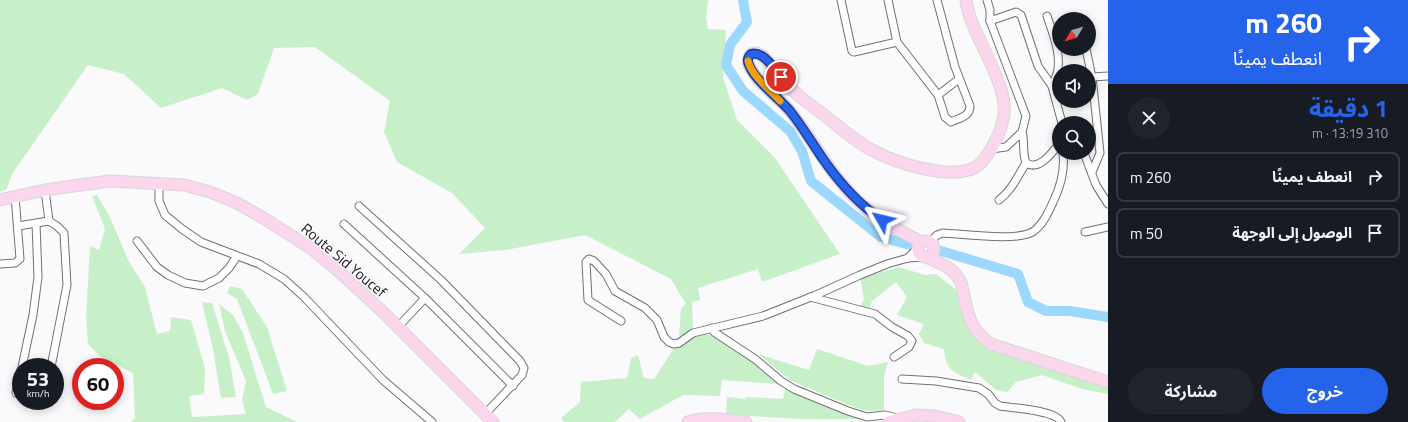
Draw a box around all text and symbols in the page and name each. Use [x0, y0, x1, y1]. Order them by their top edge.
text: 260 m [1245, 1, 1322, 44]
north arrow [1052, 12, 1096, 56]
map controls [1052, 12, 1096, 160]
icon: right [1336, 16, 1388, 68]
text: انعطف يمينًا [1233, 45, 1322, 72]
pin [764, 60, 798, 94]
button: sound [1052, 64, 1096, 108]
icon: arrive [770, 66, 792, 88]
text: 1 دقيقة [1309, 90, 1388, 126]
button: close [1128, 97, 1170, 139]
button: search [1052, 116, 1096, 160]
text: 310 m · 13:19 [1312, 123, 1388, 143]
text: انعطف يمينًا [1272, 165, 1352, 188]
text: 260 m [1130, 166, 1171, 189]
icon: right [1364, 166, 1386, 188]
position arrow [861, 199, 903, 241]
street label: Route Sid Youcef [296, 217, 392, 303]
text: الوصول إلى الوجهة [1232, 221, 1352, 244]
text: 50 m [1130, 222, 1163, 245]
icon: arrive [1364, 222, 1386, 244]
speed limit sign: 60 [72, 358, 124, 410]
text: 53 [27, 363, 49, 394]
button: مشاركة [1128, 368, 1254, 414]
button: خروج [1262, 368, 1388, 414]
text: km/h [27, 386, 49, 401]

